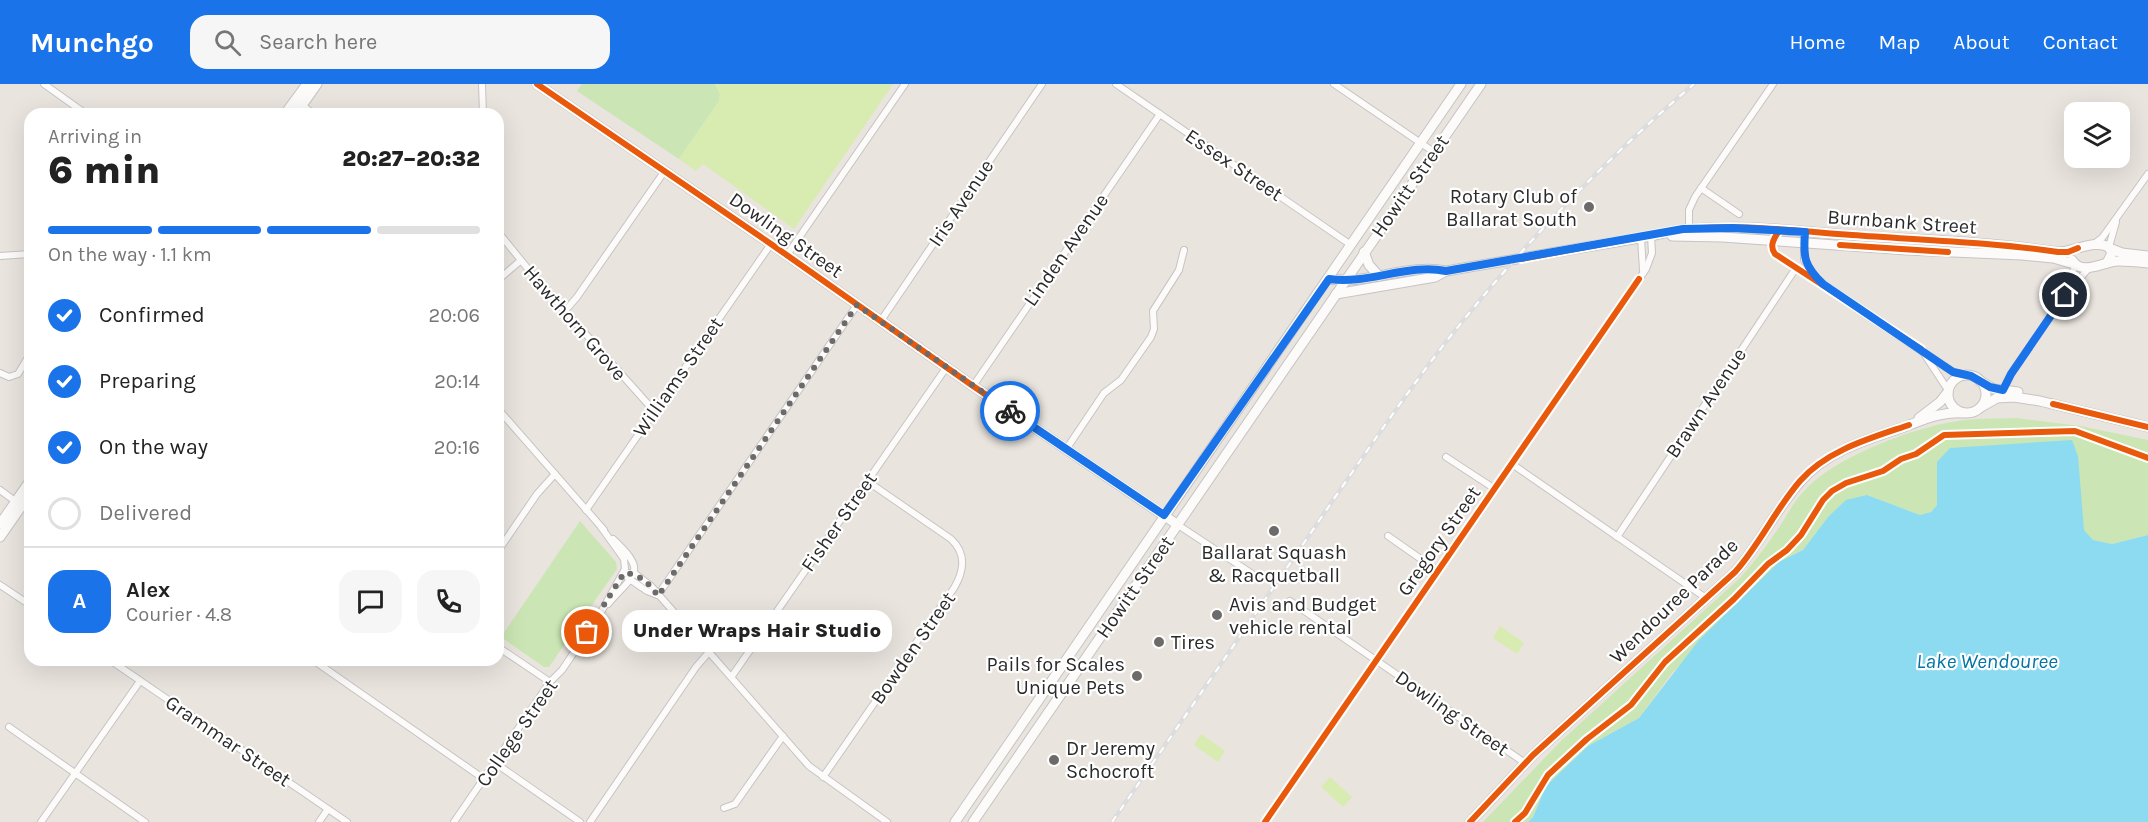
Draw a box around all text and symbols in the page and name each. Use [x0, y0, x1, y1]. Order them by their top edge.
search box [190, 15, 610, 69]
text: Munchgo [30, 26, 154, 59]
icon: search [211, 26, 244, 59]
text: Search here [259, 29, 377, 55]
text: Home [1790, 30, 1846, 54]
text: Map [1879, 30, 1920, 54]
text: About [1953, 30, 2010, 54]
text: Contact [2043, 30, 2118, 54]
map controls [2064, 102, 2130, 168]
button: layers [2064, 102, 2130, 168]
street label: Essex Street [1181, 124, 1287, 206]
text: Arriving in [48, 125, 142, 148]
street label: Howitt Street [1366, 130, 1454, 242]
text: 20:27–20:32 [342, 146, 480, 172]
text: 6 min [48, 147, 160, 193]
street label: Iris Avenue [924, 155, 998, 251]
place label: Rotary Club of Ballarat South [1446, 185, 1577, 231]
street label: Dowling Street [725, 187, 848, 283]
street label: Linden Avenue [1019, 189, 1113, 311]
marker: Rotary Club of Ballarat South [1582, 200, 1596, 214]
street label: Burnbank Street [1827, 205, 1978, 239]
text: On the way · 1.1 km [48, 243, 212, 266]
street label: Hawthorn Grove [519, 261, 631, 385]
pin [2039, 269, 2090, 320]
icon: home [2048, 278, 2081, 311]
icon: check [48, 299, 81, 332]
text: Confirmed [99, 302, 205, 328]
text: 20:06 [429, 304, 480, 327]
street label: Williams Street [628, 312, 728, 441]
street label: Brawn Avenue [1661, 344, 1751, 462]
icon: check [48, 365, 81, 398]
text: Preparing [99, 368, 196, 394]
text: 20:14 [434, 370, 480, 393]
courier [980, 381, 1040, 441]
icon: bike [994, 395, 1027, 428]
icon: check [48, 431, 81, 464]
text: On the way [99, 434, 208, 460]
text: 20:16 [434, 436, 480, 459]
street label: Fisher Street [796, 467, 882, 576]
street label: Gregory Street [1393, 481, 1486, 600]
text: Delivered [99, 500, 192, 526]
marker: Ballarat Squash & Racquetball [1267, 524, 1281, 538]
street label: Howitt Street [1091, 531, 1179, 643]
street label: Wendouree Parade [1605, 534, 1743, 668]
place label: Ballarat Squash & Racquetball [1201, 541, 1347, 587]
button: chat [339, 570, 402, 633]
button: phone [417, 570, 480, 633]
text: Alex [126, 577, 170, 603]
street label: Bowden Street [866, 587, 960, 709]
text: A [73, 588, 86, 614]
place label: Avis and Budget vehicle rental [1229, 593, 1377, 639]
text: Courier · 4.8 [126, 603, 232, 626]
pin [561, 606, 612, 657]
marker: Avis and Budget vehicle rental [1210, 608, 1224, 622]
callout: Under Wraps Hair Studio [623, 611, 893, 653]
icon: bag [570, 615, 603, 648]
text: Under Wraps Hair Studio [633, 619, 881, 642]
place label: Tires [1171, 631, 1215, 654]
marker: Tires [1152, 635, 1166, 649]
water label: Lake Wendouree [1916, 649, 2058, 673]
place label: Pails for Scales Unique Pets [987, 653, 1125, 699]
street label: Dowling Street [1391, 665, 1514, 761]
marker: Pails for Scales Unique Pets [1130, 669, 1144, 683]
street label: College Street [471, 674, 563, 791]
street label: Grammar Street [161, 691, 296, 792]
place label: Dr Jeremy Schocroft [1066, 737, 1155, 783]
marker: Dr Jeremy Schocroft [1047, 753, 1061, 767]

